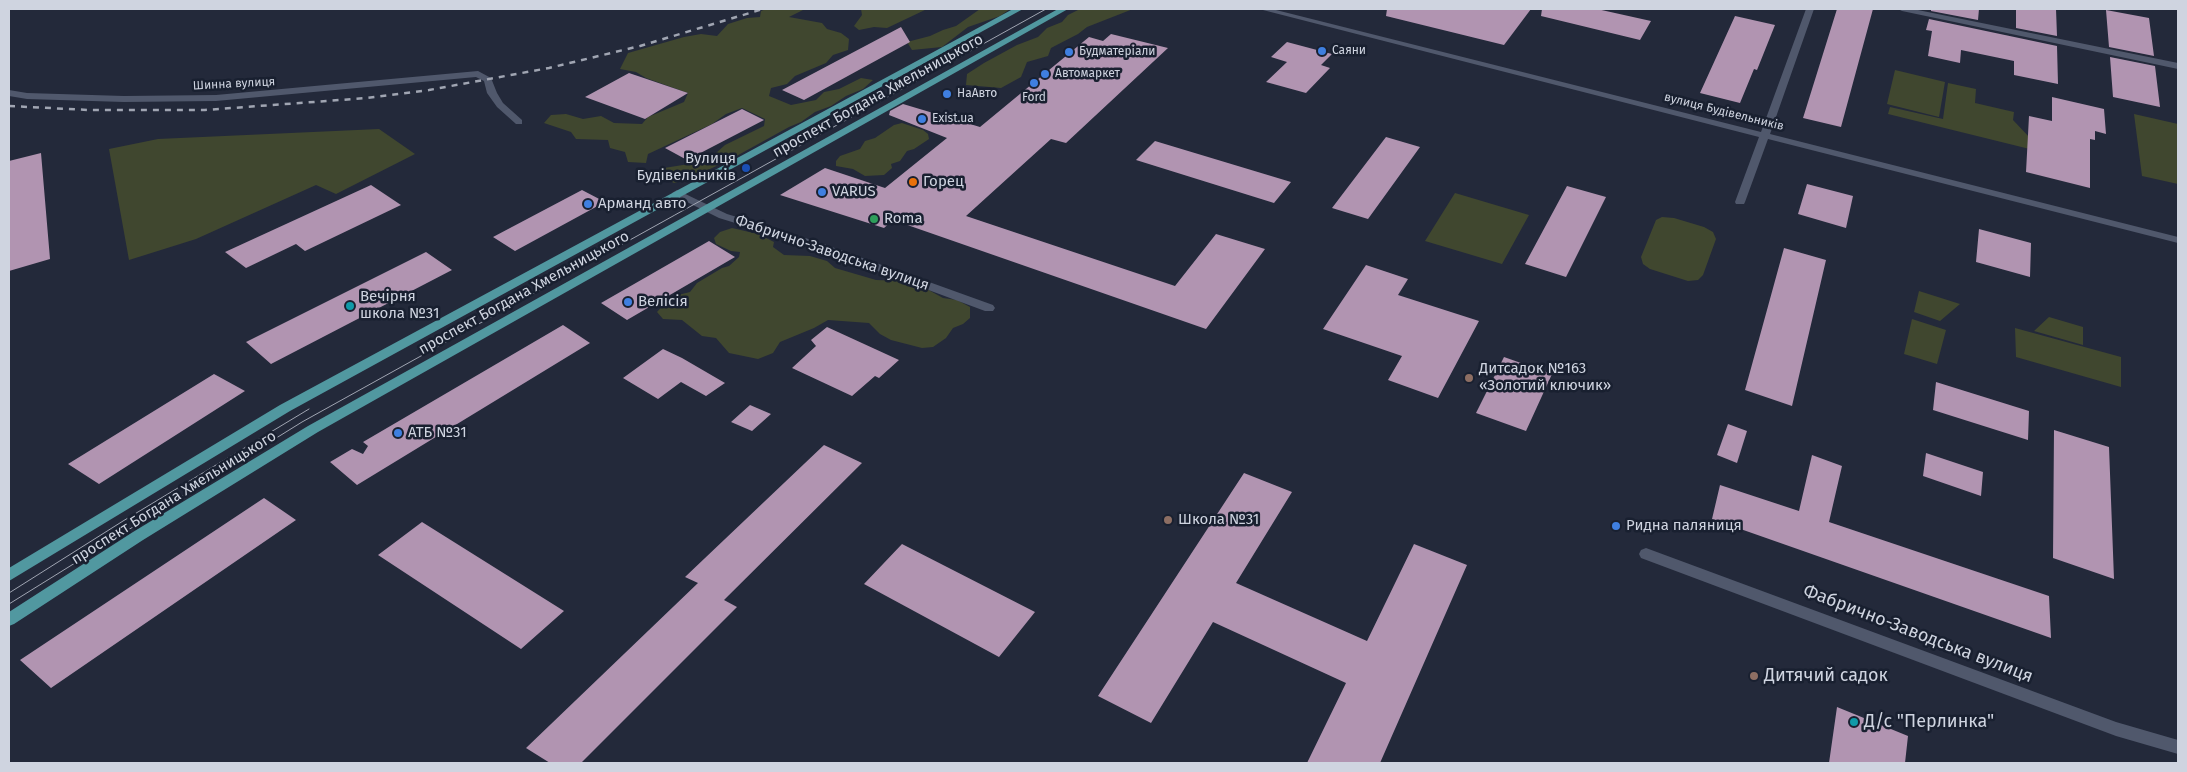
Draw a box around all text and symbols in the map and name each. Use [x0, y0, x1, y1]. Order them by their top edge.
street label: проспект Богдана Хмельницького [769, 30, 987, 162]
place label: Саяни [1332, 44, 1366, 58]
place label: Будматеріали [1079, 45, 1156, 59]
marker: Саяни [1316, 45, 1328, 57]
marker: Будматеріали [1063, 46, 1075, 58]
place label: Автомаркет [1055, 67, 1120, 81]
marker: Автомаркет [1039, 68, 1051, 80]
street label: Шинна вулиця [193, 75, 275, 93]
marker: Ford [1028, 77, 1040, 89]
place label: НаАвто [957, 87, 997, 101]
marker: НаАвто [941, 88, 953, 100]
street label: вулиця Будівельників [1663, 90, 1785, 134]
place label: Ford [1022, 91, 1046, 105]
place label: Exist.ua [932, 112, 974, 126]
marker: Exist.ua [916, 113, 928, 125]
place label: Вулиця Будівельників [636, 150, 736, 185]
marker: Вулиця Будівельників [740, 162, 752, 174]
place label: Горец [923, 173, 964, 191]
marker: Горец [907, 176, 919, 188]
place label: VARUS [832, 183, 876, 201]
marker: VARUS [816, 186, 828, 198]
place label: Арманд авто [598, 195, 686, 213]
marker: Арманд авто [582, 198, 594, 210]
place label: Roma [884, 210, 923, 228]
street label: Фабрично-Заводська вулиця [733, 211, 931, 295]
marker: Roma [868, 213, 880, 225]
street label: проспект Богдана Хмельницького [415, 227, 633, 359]
place label: Вечірня школа №31 [360, 288, 439, 323]
place label: Велісія [638, 293, 688, 311]
marker: Велісія [622, 296, 634, 308]
marker: Вечірня школа №31 [344, 300, 356, 312]
place label: Дитсадок №163 «Золотий ключик» [1479, 360, 1611, 395]
marker: Дитсадок №163 «Золотий ключик» [1463, 372, 1475, 384]
place label: АТБ №31 [408, 424, 467, 442]
street label: проспект Богдана Хмельницького [68, 427, 280, 569]
marker: АТБ №31 [392, 427, 404, 439]
place label: Школа №31 [1178, 511, 1259, 529]
marker: Школа №31 [1162, 514, 1174, 526]
place label: Ридна паляниця [1626, 517, 1742, 535]
marker: Ридна паляниця [1610, 520, 1622, 532]
street label: Фабрично-Заводська вулиця [1800, 580, 2036, 688]
place label: Дитячий садок [1764, 665, 1888, 687]
marker: Дитячий садок [1748, 670, 1760, 682]
place label: Д/с "Перлинка" [1864, 711, 1994, 733]
marker: Д/с "Перлинка" [1848, 716, 1860, 728]

